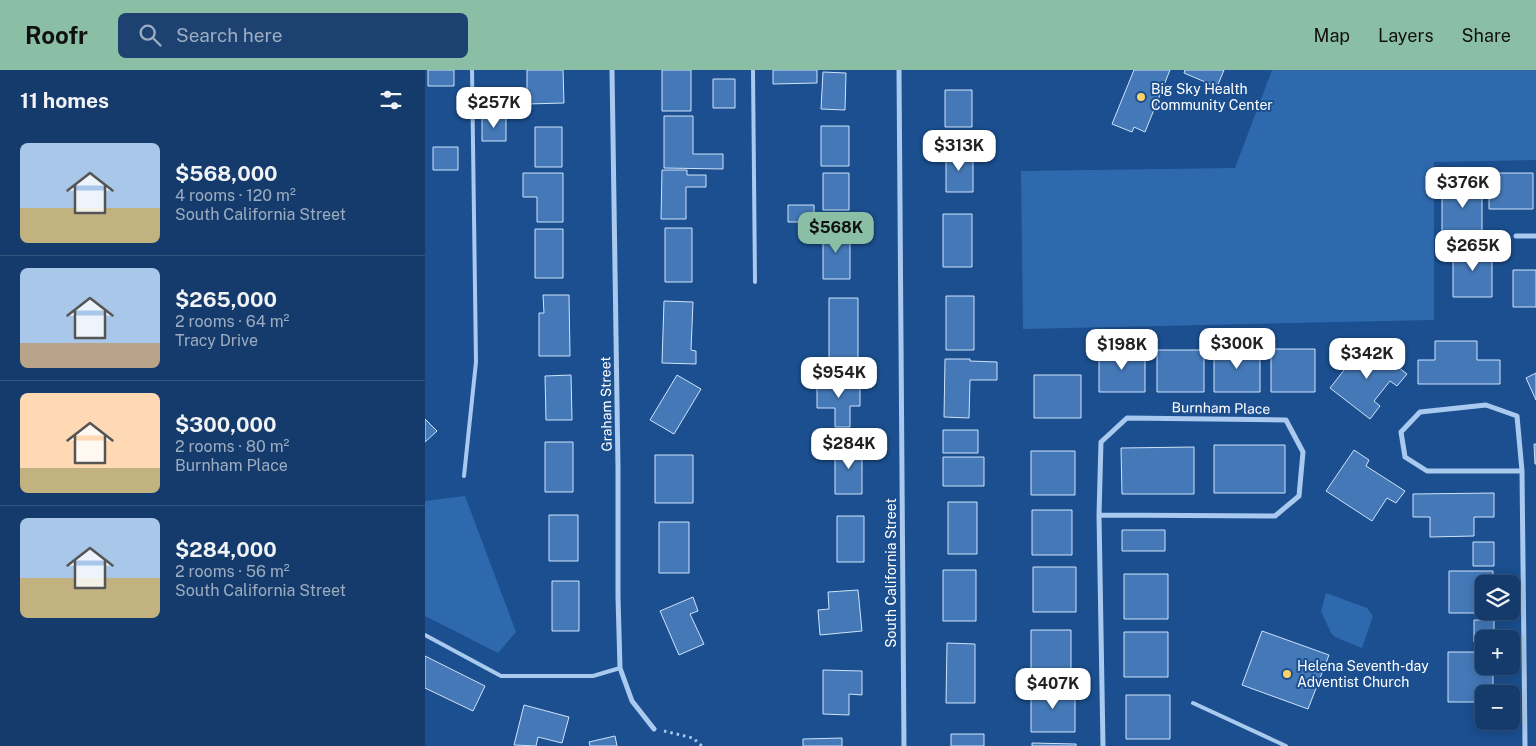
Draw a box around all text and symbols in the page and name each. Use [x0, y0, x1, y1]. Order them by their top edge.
search box [118, 13, 468, 58]
text: Roofr [25, 21, 88, 49]
icon: search [136, 21, 164, 49]
text: Search here [176, 24, 283, 46]
text: Map [1314, 25, 1350, 46]
text: Layers [1378, 25, 1434, 46]
text: Share [1462, 25, 1511, 46]
place label: Big Sky Health Community Center [1151, 81, 1273, 113]
icon: filters [377, 86, 405, 114]
pin: $257K [459, 87, 529, 129]
text: 11 homes [20, 88, 109, 113]
marker: Big Sky Health Community Center [1135, 91, 1147, 103]
text: $257K [467, 93, 521, 112]
pin: $313K [924, 129, 994, 172]
text: $313K [934, 136, 984, 155]
text: $568,000 [175, 161, 278, 186]
icon: home [60, 163, 120, 223]
pin: $376K [1428, 166, 1498, 209]
text: $376K [1436, 173, 1490, 192]
text: 4 rooms · 120 m² [175, 186, 296, 205]
text: South California Street [175, 205, 346, 224]
pin: $568K [801, 212, 871, 254]
text: $568K [809, 218, 863, 237]
pin: $265K [1438, 230, 1508, 272]
text: $265K [1446, 236, 1500, 255]
text: $265,000 [175, 287, 277, 312]
icon: home [60, 288, 120, 348]
text: 2 rooms · 64 m² [175, 312, 289, 331]
pin: $198K [1087, 328, 1157, 371]
pin: $300K [1202, 328, 1272, 370]
text: Tracy Drive [175, 331, 258, 350]
text: $300K [1210, 334, 1264, 353]
text: $198K [1097, 335, 1147, 354]
pin: $342K [1332, 338, 1402, 380]
text: $342K [1340, 344, 1394, 363]
street label: Graham Street [597, 356, 615, 452]
pin: $954K [804, 356, 874, 399]
text: $954K [812, 363, 866, 382]
street label: Burnham Place [1171, 399, 1271, 417]
text: $300,000 [175, 412, 276, 437]
icon: home [60, 413, 120, 473]
pin: $284K [814, 428, 884, 470]
text: $284K [822, 434, 876, 453]
text: 2 rooms · 80 m² [175, 437, 289, 456]
text: Burnham Place [175, 456, 288, 475]
street label: South California Street [883, 498, 899, 648]
text: $284,000 [175, 537, 277, 562]
icon: home [60, 538, 120, 598]
text: 2 rooms · 56 m² [175, 562, 290, 581]
map controls [1475, 575, 1520, 730]
button: layers [1475, 575, 1520, 620]
text: South California Street [175, 581, 346, 600]
button: + [1475, 630, 1520, 675]
place label: Helena Seventh-day Adventist Church [1297, 658, 1429, 690]
pin: $407K [1018, 668, 1088, 710]
marker: Helena Seventh-day Adventist Church [1281, 668, 1293, 680]
text: $407K [1027, 674, 1079, 693]
button: − [1475, 685, 1520, 730]

